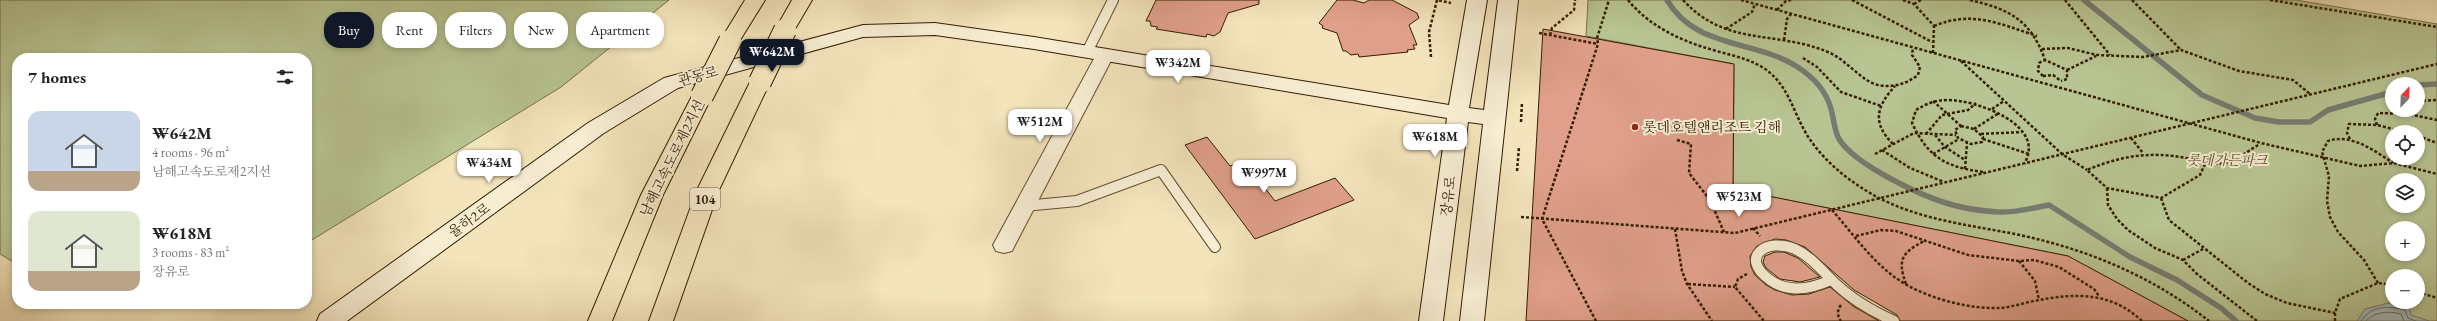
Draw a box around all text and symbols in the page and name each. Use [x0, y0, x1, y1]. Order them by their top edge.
chip: Buy [324, 12, 374, 48]
chip: Rent [382, 12, 437, 48]
chip: Filters [445, 12, 506, 48]
chip: New [514, 12, 568, 48]
chip: Apartment [576, 12, 664, 48]
pin: ₩642M [744, 39, 800, 73]
text: ₩642M [749, 43, 795, 60]
pin: ₩342M [1150, 50, 1206, 84]
text: ₩342M [1155, 54, 1201, 71]
street label: 관동로 [676, 62, 720, 90]
text: 7 homes [28, 66, 86, 88]
icon: filters [274, 66, 296, 88]
north arrow [2385, 77, 2425, 117]
map controls [2385, 77, 2425, 309]
street label: 남해고속도로제2지선 [636, 96, 708, 220]
pin: ₩512M [1012, 109, 1068, 143]
text: ₩512M [1017, 113, 1063, 130]
place label: 롯데호텔앤리조트 김해 [1643, 118, 1781, 136]
text: ₩642M [152, 122, 212, 144]
marker: 롯데호텔앤리조트 김해 [1630, 122, 1640, 132]
pin: ₩618M [1407, 124, 1463, 158]
button: locate [2385, 125, 2425, 165]
icon: home [60, 127, 108, 175]
text: ₩618M [1412, 128, 1458, 145]
text: 4 rooms · 96 m² [152, 144, 229, 161]
pin: ₩434M [461, 150, 517, 184]
park label: 롯데가든파크 [2186, 151, 2268, 169]
text: ₩434M [466, 154, 512, 171]
pin: ₩997M [1236, 160, 1292, 194]
text: 남해고속도로제2지선 [152, 163, 271, 180]
text: ₩997M [1241, 164, 1287, 181]
button: layers [2385, 173, 2425, 213]
street label: 장유로 [1437, 174, 1459, 217]
pin: ₩523M [1711, 184, 1767, 218]
road number: 104 [690, 188, 720, 210]
text: ₩523M [1716, 188, 1762, 205]
street label: 율하2로 [445, 199, 494, 241]
button: + [2385, 221, 2425, 261]
text: ₩618M [152, 222, 212, 244]
icon: home [60, 227, 108, 275]
text: 3 rooms · 83 m² [152, 244, 229, 261]
text: 장유로 [152, 263, 190, 280]
button: − [2385, 269, 2425, 309]

